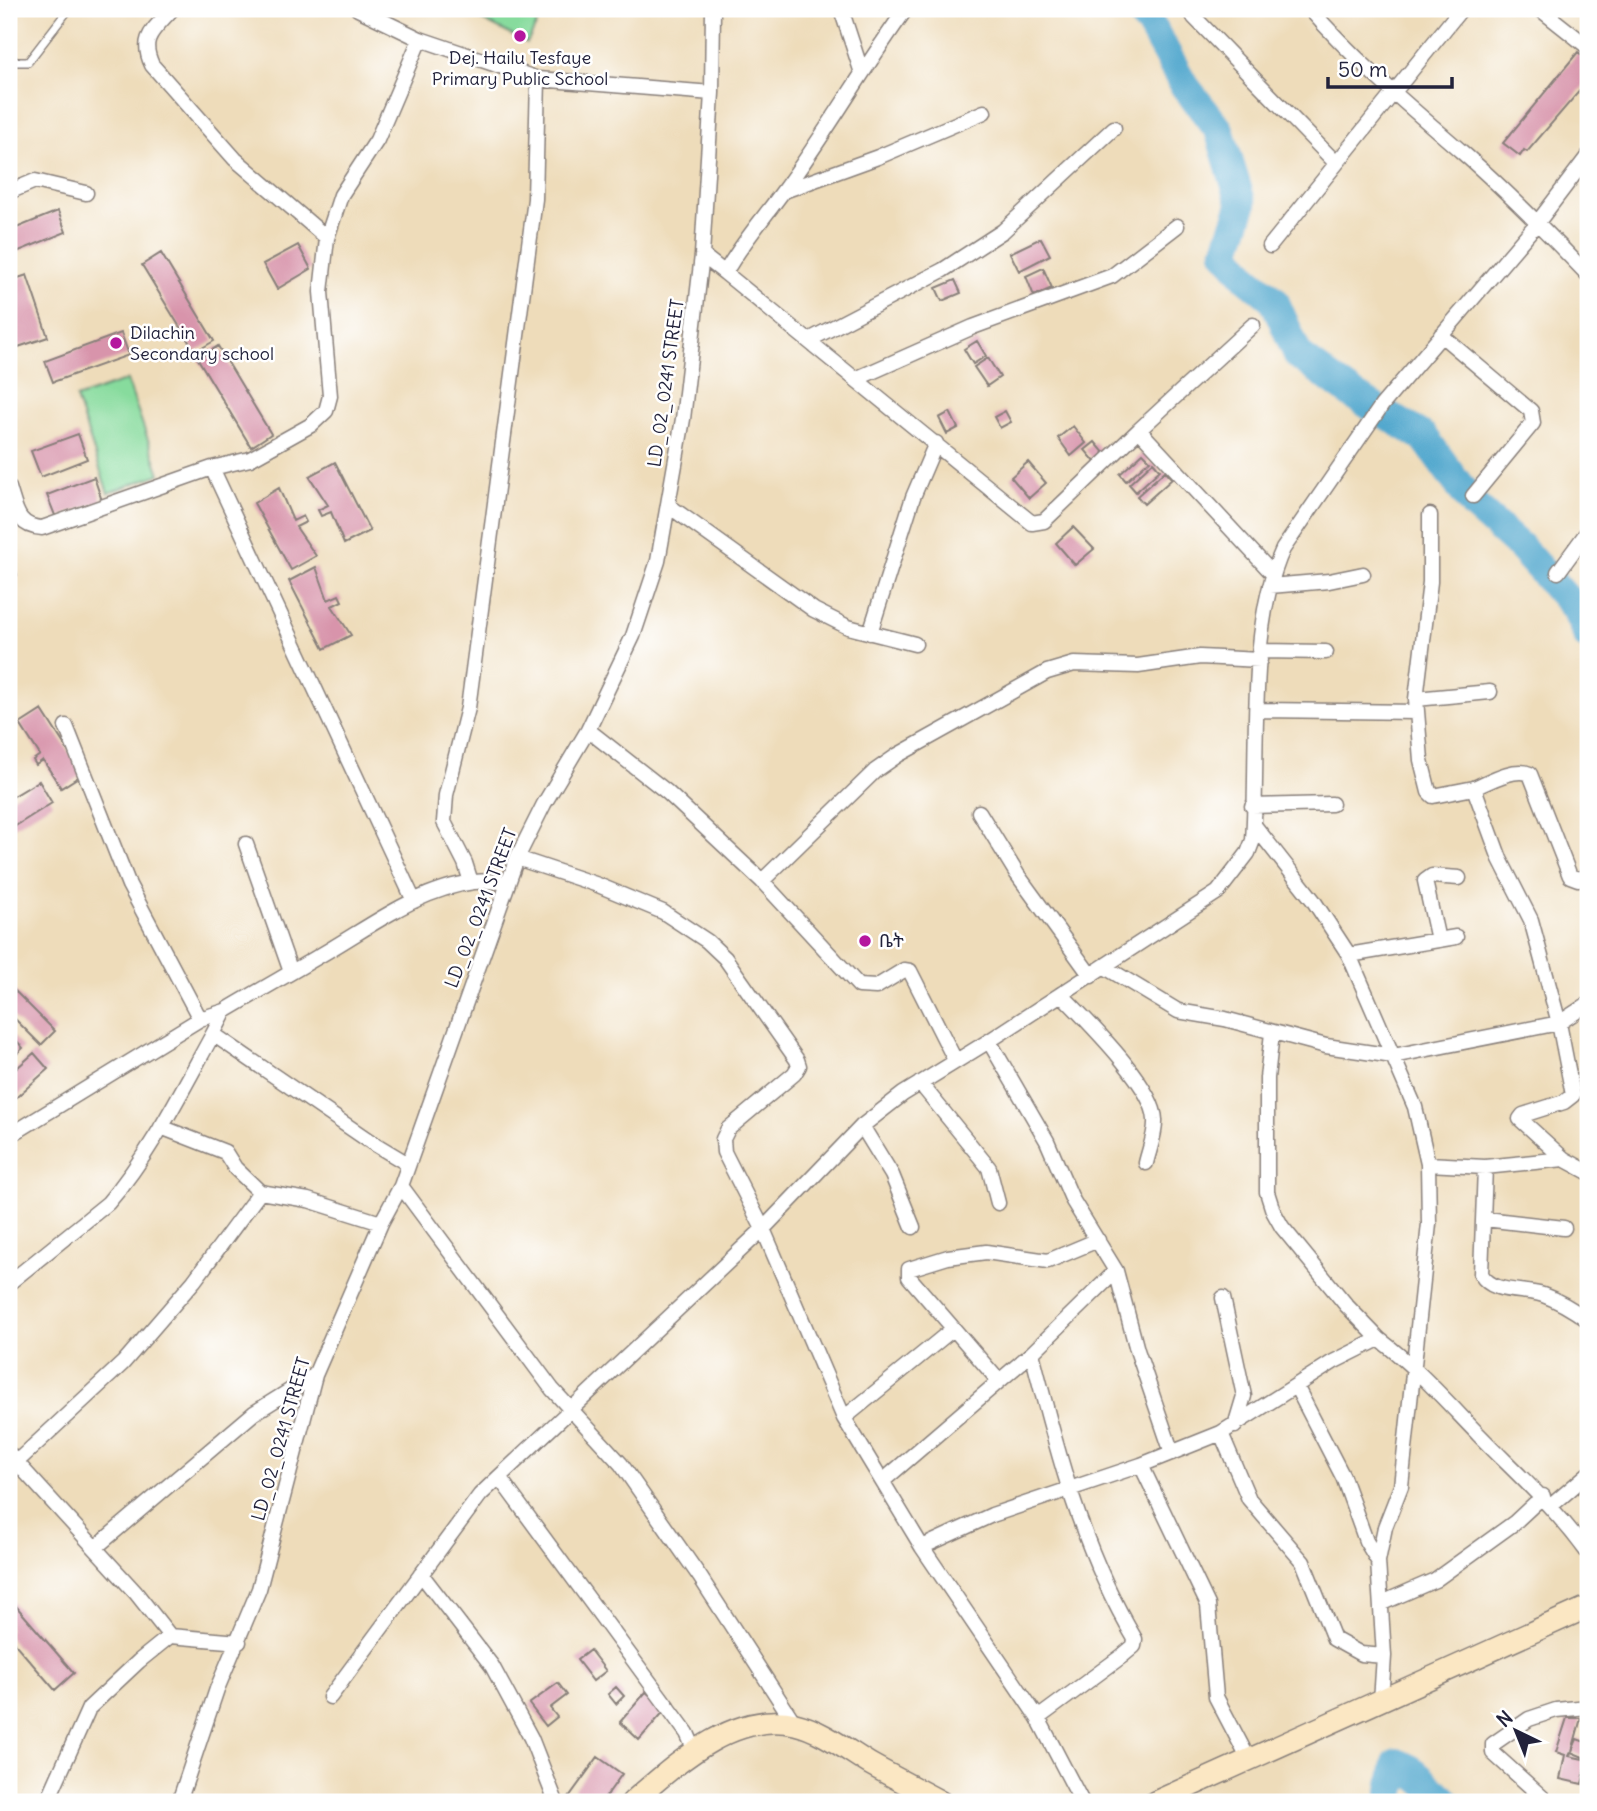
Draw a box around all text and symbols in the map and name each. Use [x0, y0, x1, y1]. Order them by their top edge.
marker: Dej. Hailu Tesfaye Primary Public School [512, 28, 528, 44]
place label: Dej. Hailu Tesfaye Primary Public School [432, 46, 608, 90]
scale bar [1328, 46, 1452, 90]
text: 50 m [1338, 56, 1387, 83]
street label: LD_02_0241 STREET [642, 297, 689, 468]
place label: Dilachin Secondary school [130, 321, 274, 365]
marker: Dilachin Secondary school [108, 335, 124, 351]
street label: LD_02_0241 STREET [439, 825, 522, 991]
place label: ቤት [879, 929, 904, 952]
marker: ቤት [857, 933, 873, 949]
street label: LD_02_0241 STREET [246, 1354, 315, 1523]
north arrow [1482, 1696, 1552, 1766]
text: N [1491, 1705, 1517, 1732]

